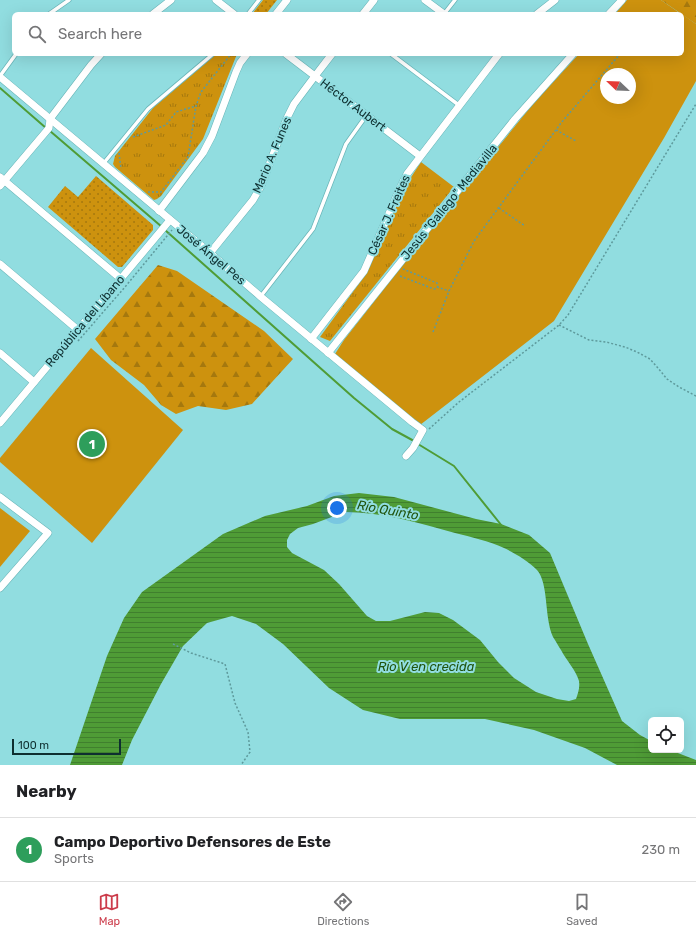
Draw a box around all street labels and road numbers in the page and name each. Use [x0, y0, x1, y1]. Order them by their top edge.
street label: Héctor Aubert [317, 76, 389, 134]
street label: Mario A. Funes [250, 115, 294, 195]
street label: Jesús "Gallego" Mediavilla [398, 141, 500, 263]
street label: César J. Freites [365, 173, 413, 257]
street label: José Ángel Pes [174, 222, 248, 288]
street label: República del Líbano [43, 272, 128, 370]

